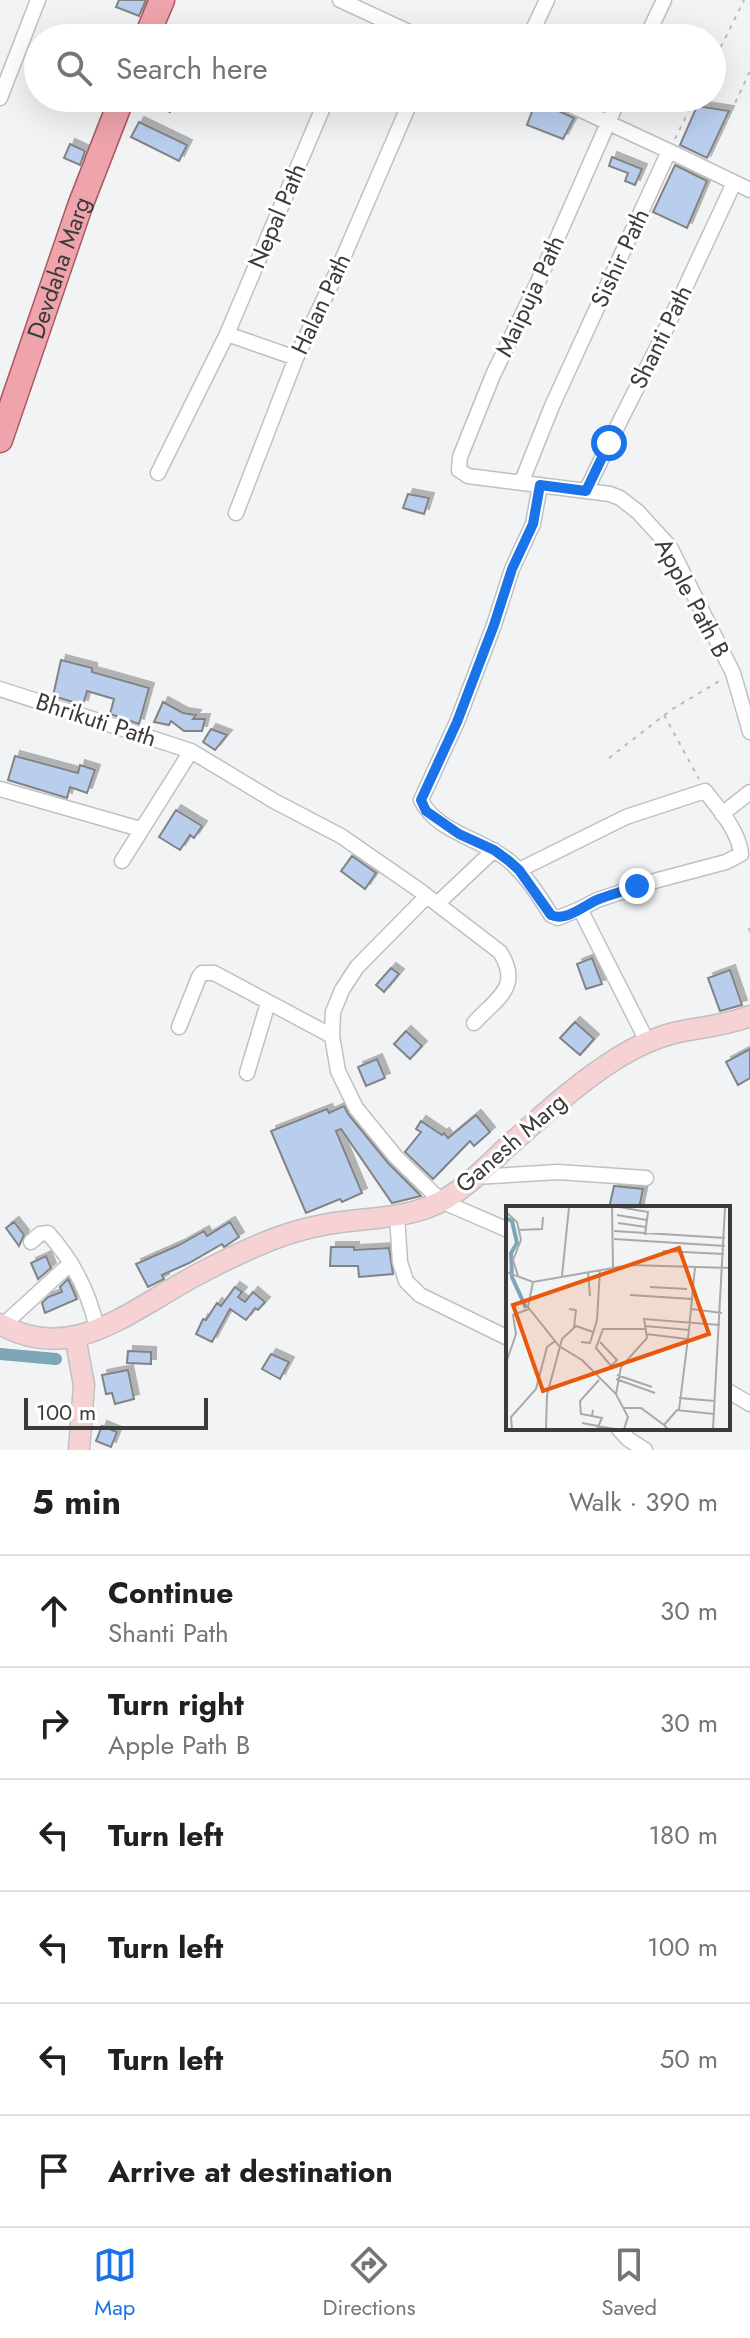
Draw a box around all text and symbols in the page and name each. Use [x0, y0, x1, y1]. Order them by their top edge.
search box [24, 24, 726, 112]
icon: search [52, 46, 96, 90]
text: Search here [116, 47, 268, 90]
street label: Nepal Path [239, 158, 314, 274]
street label: Devdaha Marg [18, 191, 99, 343]
street label: Sishir Path [581, 203, 658, 313]
street label: Maipuja Path [486, 229, 573, 362]
street label: Halan Path [282, 247, 359, 360]
street label: Shanti Path [620, 279, 701, 395]
route start [591, 425, 627, 461]
street label: Apple Path B [646, 532, 739, 664]
street label: Bhrikuti Path [31, 684, 161, 755]
route end [619, 868, 655, 904]
street label: Ganesh Marg [447, 1084, 574, 1201]
inset map [506, 1206, 730, 1430]
scale bar [24, 1394, 208, 1430]
text: 100 m [36, 1396, 96, 1428]
text: 5 min [32, 1478, 121, 1527]
text: Walk · 390 m [569, 1483, 718, 1521]
text: Continue [108, 1571, 234, 1614]
icon: ahead [32, 1589, 76, 1633]
text: 30 m [660, 1592, 718, 1630]
text: Shanti Path [108, 1614, 229, 1652]
text: Turn right [108, 1683, 244, 1726]
icon: right [32, 1701, 76, 1745]
text: 30 m [660, 1704, 718, 1742]
text: Apple Path B [108, 1726, 250, 1764]
icon: left [32, 1813, 76, 1857]
text: Turn left [108, 1814, 223, 1857]
text: 180 m [648, 1816, 718, 1854]
icon: left [32, 1925, 76, 1969]
text: Turn left [108, 1926, 223, 1969]
text: 100 m [647, 1928, 718, 1966]
icon: left [32, 2037, 76, 2081]
text: Turn left [108, 2038, 223, 2081]
text: 50 m [660, 2040, 718, 2078]
icon: arrive [32, 2149, 76, 2193]
text: Arrive at destination [108, 2150, 393, 2193]
tab: Map [93, 2243, 137, 2323]
tab: Directions [323, 2243, 416, 2323]
tab: Saved [601, 2243, 657, 2323]

